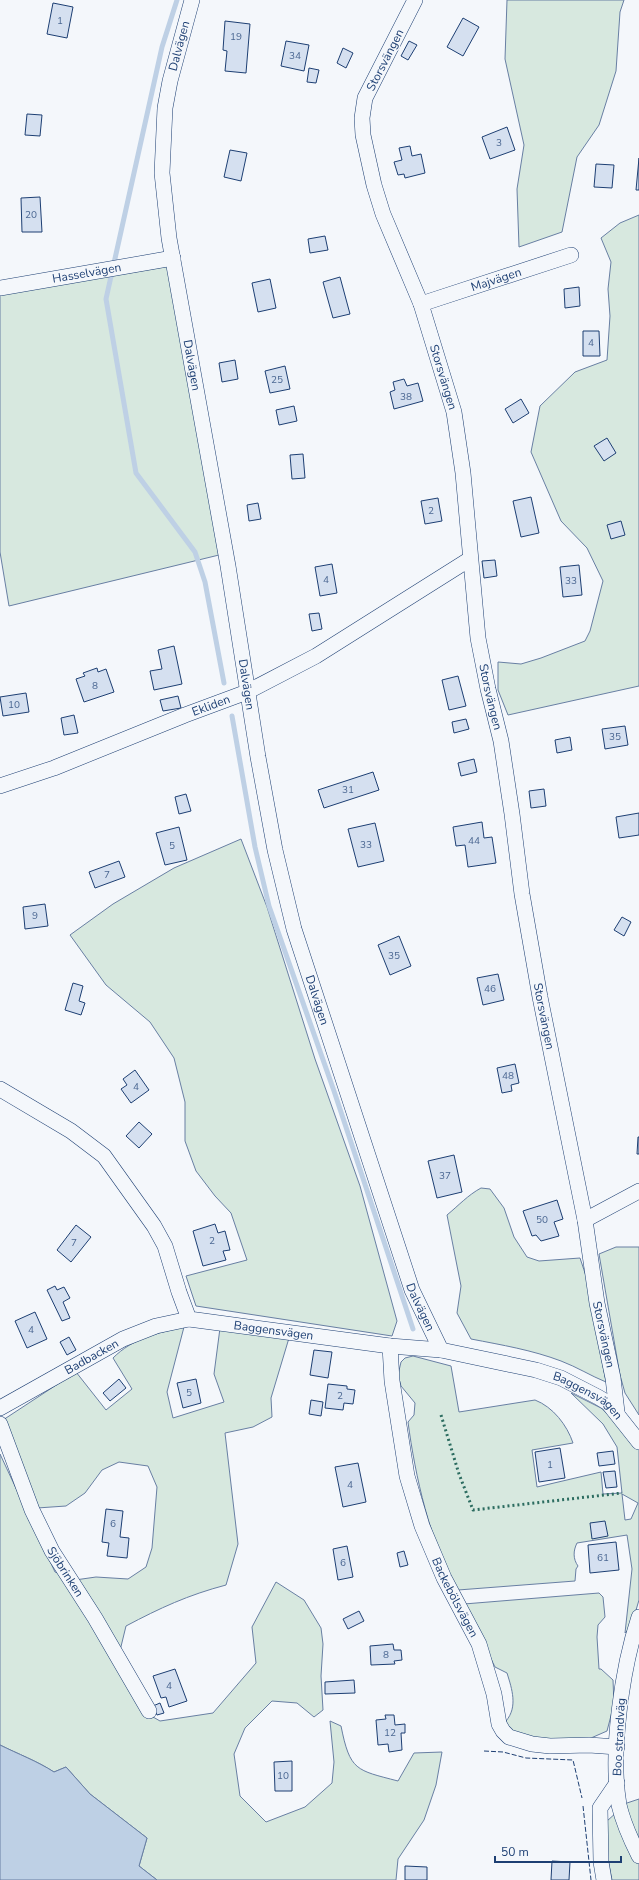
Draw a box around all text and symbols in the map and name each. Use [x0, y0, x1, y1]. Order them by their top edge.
house number: 1 [57, 14, 63, 28]
street label: Dalvägen [165, 19, 193, 73]
street label: Storsvängen [363, 26, 407, 94]
house number: 19 [230, 30, 242, 44]
house number: 34 [289, 49, 301, 63]
house number: 3 [496, 136, 502, 150]
house number: 20 [25, 208, 37, 222]
street label: Hasselvägen [51, 259, 122, 287]
street label: Majvägen [469, 264, 523, 295]
house number: 4 [588, 336, 594, 350]
street label: Dalvägen [179, 338, 204, 392]
street label: Storsvängen [426, 342, 461, 412]
house number: 25 [271, 373, 283, 387]
house number: 38 [400, 390, 412, 404]
house number: 2 [428, 504, 434, 518]
house number: 4 [323, 573, 329, 587]
house number: 33 [565, 574, 577, 588]
street label: Dalvägen [235, 658, 258, 711]
street label: Storsvängen [475, 662, 506, 732]
house number: 8 [92, 679, 98, 693]
street label: Ekliden [190, 691, 232, 720]
house number: 10 [8, 698, 20, 712]
house number: 35 [609, 730, 621, 744]
house number: 31 [342, 783, 354, 797]
house number: 44 [468, 834, 480, 848]
house number: 33 [360, 838, 372, 852]
house number: 5 [169, 839, 175, 853]
house number: 7 [104, 868, 110, 882]
house number: 9 [32, 909, 38, 923]
house number: 35 [388, 949, 400, 963]
street label: Dalvägen [302, 973, 333, 1027]
house number: 46 [484, 982, 496, 996]
street label: Storsvängen [530, 982, 558, 1051]
house number: 48 [502, 1069, 514, 1083]
house number: 4 [133, 1080, 139, 1094]
house number: 37 [439, 1169, 451, 1183]
house number: 50 [536, 1213, 548, 1227]
house number: 2 [209, 1234, 215, 1248]
house number: 7 [71, 1236, 77, 1250]
street label: Dalvägen [402, 1281, 439, 1334]
street label: Storsvängen [589, 1300, 619, 1369]
street label: Baggensvägen [233, 1317, 314, 1344]
house number: 4 [28, 1323, 34, 1337]
street label: Badbacken [62, 1335, 121, 1378]
street label: Baggensvägen [551, 1368, 626, 1423]
house number: 5 [186, 1386, 192, 1400]
house number: 2 [337, 1389, 343, 1403]
house number: 1 [547, 1458, 553, 1472]
house number: 4 [347, 1478, 353, 1492]
house number: 6 [110, 1517, 116, 1531]
street label: Sjöbrinken [43, 1544, 87, 1600]
house number: 61 [597, 1551, 609, 1565]
street label: Backebölsvägen [428, 1555, 482, 1640]
house number: 6 [340, 1556, 346, 1570]
house number: 8 [383, 1648, 389, 1662]
house number: 4 [166, 1679, 172, 1693]
street label: Boo strandväg [609, 1697, 629, 1777]
house number: 12 [384, 1726, 396, 1740]
house number: 10 [277, 1769, 289, 1783]
scale bar [495, 1838, 621, 1864]
text: 50 m [501, 1844, 529, 1860]

